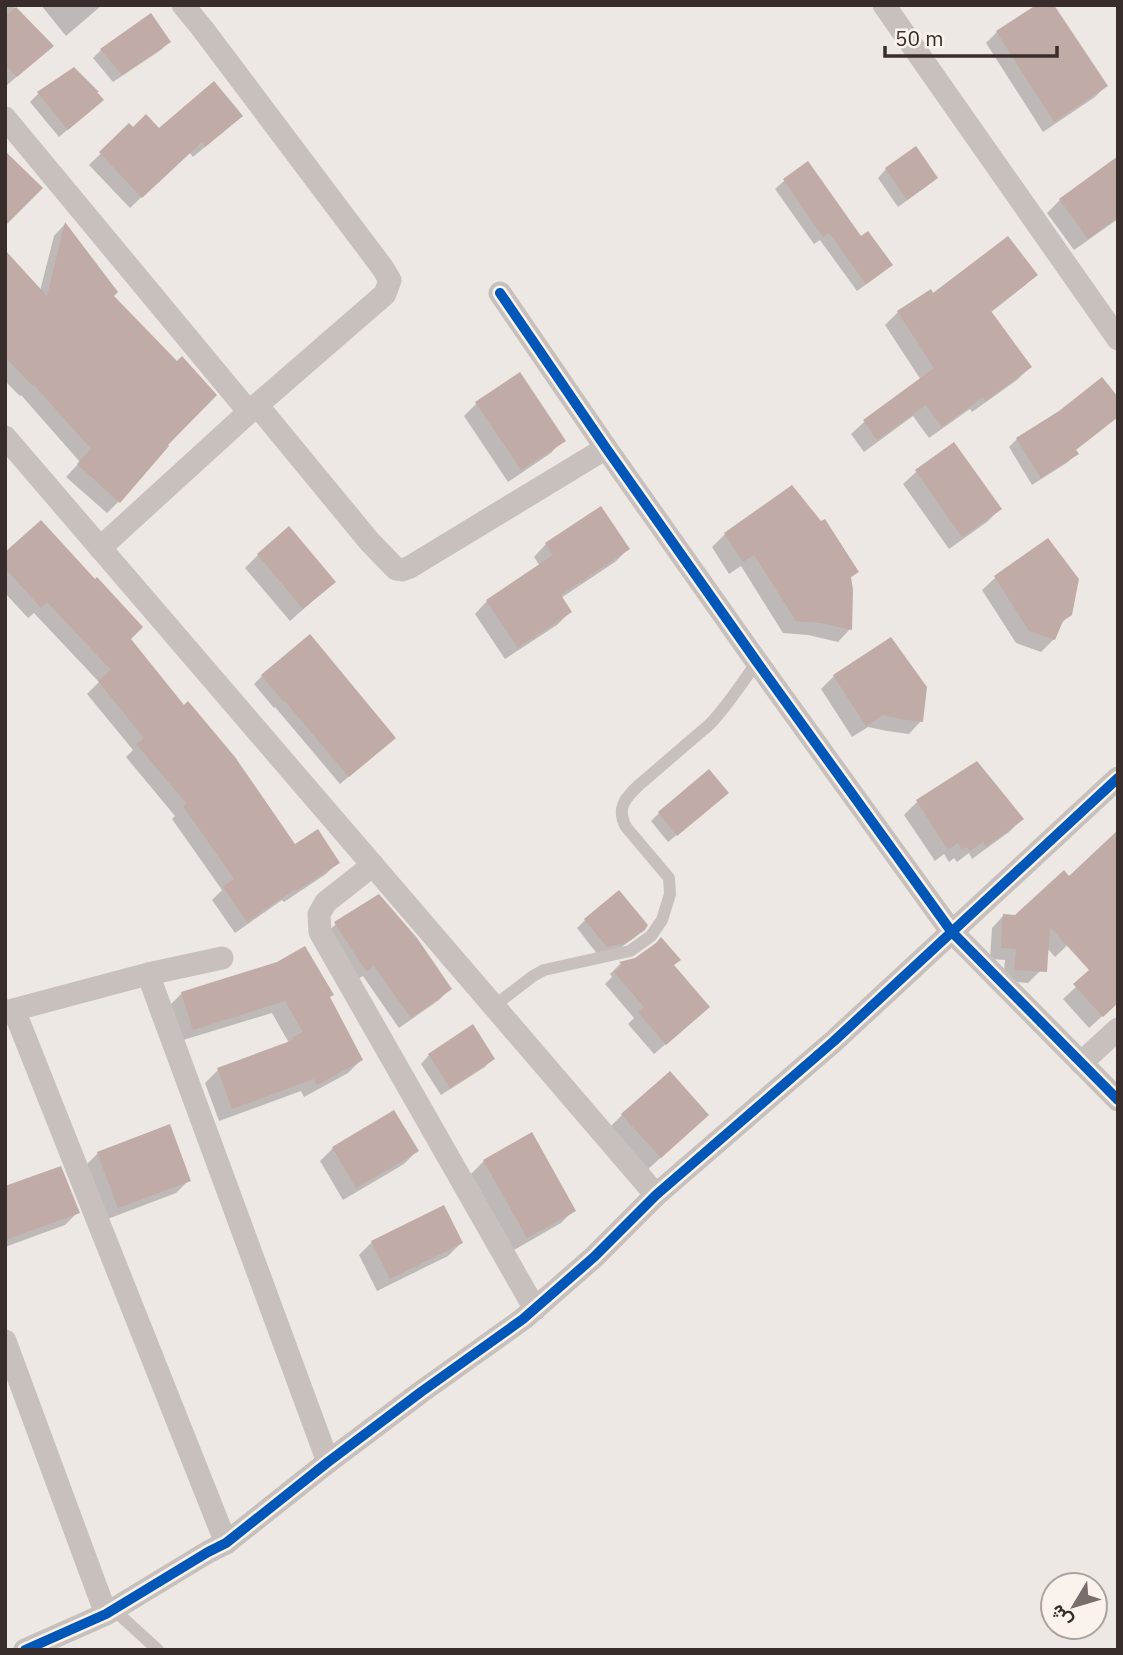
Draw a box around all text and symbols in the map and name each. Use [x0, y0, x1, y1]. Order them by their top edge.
scale bar [885, 14, 1056, 58]
text: 50 m [895, 24, 944, 52]
north arrow [1039, 1571, 1109, 1641]
text: ش [1044, 1600, 1077, 1633]

